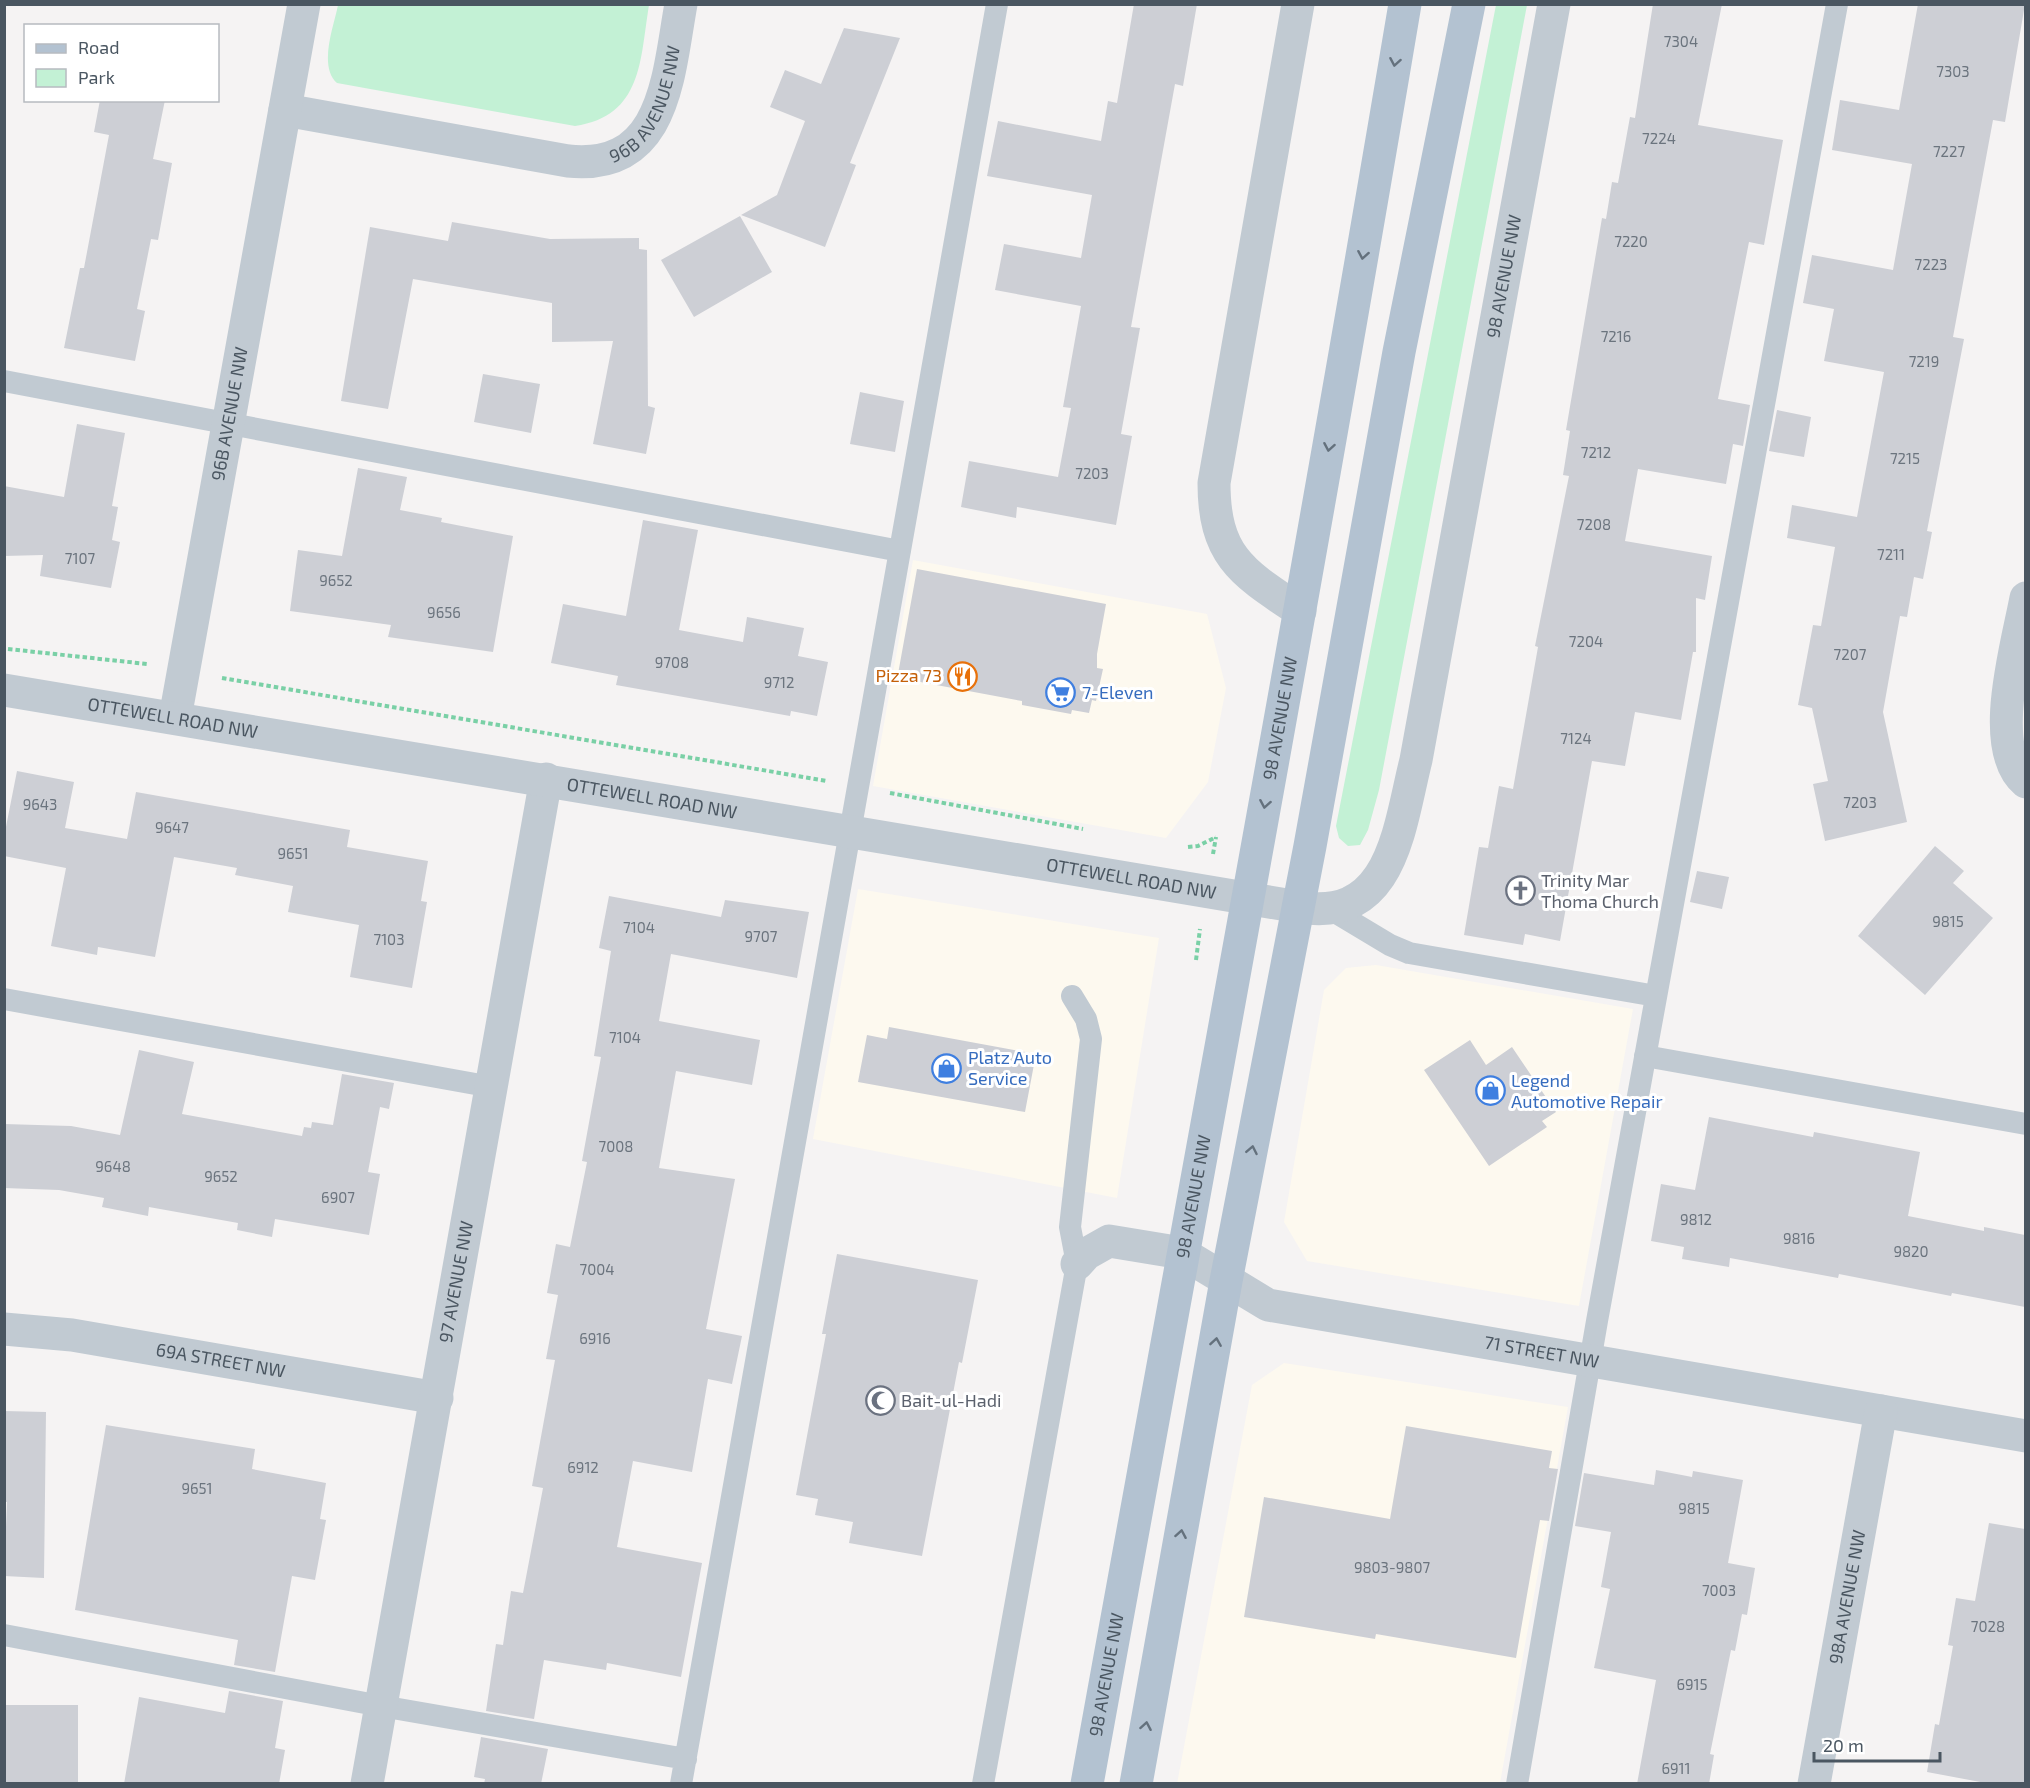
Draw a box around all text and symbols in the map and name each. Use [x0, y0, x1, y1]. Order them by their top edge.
legend [24, 24, 219, 102]
house number: 7304 [1664, 32, 1698, 50]
text: Road [78, 36, 119, 58]
street label: 96B AVENUE NW [606, 44, 684, 167]
one-way arrow [1390, 58, 1402, 67]
house number: 7303 [1936, 62, 1970, 80]
text: Park [78, 66, 115, 88]
house number: 7224 [1642, 129, 1676, 147]
house number: 7227 [1933, 142, 1965, 160]
street label: 98 AVENUE NW [1481, 213, 1525, 340]
house number: 7220 [1614, 232, 1648, 250]
one-way arrow [1357, 249, 1370, 259]
house number: 7223 [1915, 255, 1947, 273]
house number: 7216 [1601, 327, 1631, 345]
street label: 96B AVENUE NW [206, 345, 252, 482]
house number: 7219 [1909, 352, 1939, 370]
one-way arrow [1324, 442, 1336, 451]
house number: 7212 [1581, 443, 1611, 461]
house number: 7215 [1890, 449, 1920, 467]
house number: 7203 [1075, 464, 1109, 482]
house number: 7208 [1577, 515, 1611, 533]
house number: 7211 [1877, 545, 1905, 563]
house number: 7107 [65, 549, 95, 567]
house number: 9652 [319, 571, 353, 589]
house number: 9656 [427, 603, 461, 621]
house number: 7204 [1569, 632, 1603, 650]
house number: 7207 [1834, 645, 1867, 663]
house number: 9708 [655, 653, 689, 671]
street label: 98 AVENUE NW [1258, 655, 1301, 782]
restaurant icon: Pizza 73 [947, 660, 979, 692]
place label: Pizza 73 [875, 664, 942, 686]
house number: 9712 [764, 673, 794, 691]
supermarket icon: 7-Eleven [1045, 677, 1077, 709]
place label: 7-Eleven [1082, 681, 1154, 703]
street label: OTTEWELL ROAD NW [86, 692, 260, 742]
house number: 7124 [1560, 729, 1592, 747]
street label: OTTEWELL ROAD NW [565, 773, 739, 823]
house number: 7203 [1843, 793, 1877, 811]
house number: 9643 [23, 795, 57, 813]
one-way arrow [1259, 799, 1272, 809]
house number: 9647 [155, 818, 189, 836]
house number: 9651 [277, 844, 309, 862]
street label: OTTEWELL ROAD NW [1045, 853, 1218, 903]
place label: Trinity Mar Thoma Church [1541, 869, 1659, 912]
church icon: Trinity Mar Thoma Church [1504, 875, 1536, 907]
house number: 9815 [1932, 912, 1964, 930]
house number: 7104 [623, 918, 655, 936]
house number: 9707 [745, 927, 778, 945]
house number: 7103 [373, 930, 405, 948]
house number: 7104 [609, 1028, 641, 1046]
place label: Platz Auto Service [968, 1046, 1052, 1089]
shop icon: Platz Auto Service [931, 1052, 963, 1084]
place label: Legend Automotive Repair [1511, 1069, 1663, 1112]
shop icon: Legend Automotive Repair [1474, 1075, 1506, 1107]
street label: 98 AVENUE NW [1171, 1133, 1215, 1260]
house number: 7008 [599, 1137, 633, 1155]
one-way arrow [1245, 1146, 1258, 1156]
house number: 9648 [95, 1157, 131, 1175]
house number: 9652 [204, 1167, 238, 1185]
house number: 6907 [321, 1188, 355, 1206]
house number: 9812 [1680, 1210, 1712, 1228]
street label: 97 AVENUE NW [434, 1219, 477, 1344]
house number: 9816 [1783, 1229, 1815, 1247]
house number: 9820 [1893, 1242, 1929, 1260]
house number: 7004 [580, 1260, 615, 1278]
house number: 6916 [579, 1329, 611, 1347]
street label: 71 STREET NW [1483, 1331, 1601, 1372]
street label: 69A STREET NW [154, 1338, 287, 1382]
one-way arrow [1209, 1338, 1222, 1348]
mosque icon: Bait-ul-Hadi [864, 1385, 896, 1417]
place label: Bait-ul-Hadi [901, 1389, 1001, 1411]
house number: 6912 [567, 1458, 599, 1476]
house number: 9651 [181, 1479, 213, 1497]
house number: 9815 [1678, 1499, 1710, 1517]
street label: 98A AVENUE NW [1824, 1528, 1869, 1666]
one-way arrow [1174, 1529, 1187, 1539]
house number: 9803-9807 [1354, 1558, 1430, 1576]
house number: 7003 [1702, 1581, 1736, 1599]
street label: 98 AVENUE NW [1084, 1611, 1128, 1738]
house number: 7028 [1971, 1617, 2005, 1635]
house number: 6915 [1676, 1675, 1708, 1693]
one-way arrow [1140, 1721, 1152, 1731]
scale bar [1814, 1725, 1940, 1763]
text: 20 m [1823, 1734, 1864, 1756]
house number: 6911 [1661, 1759, 1691, 1777]

